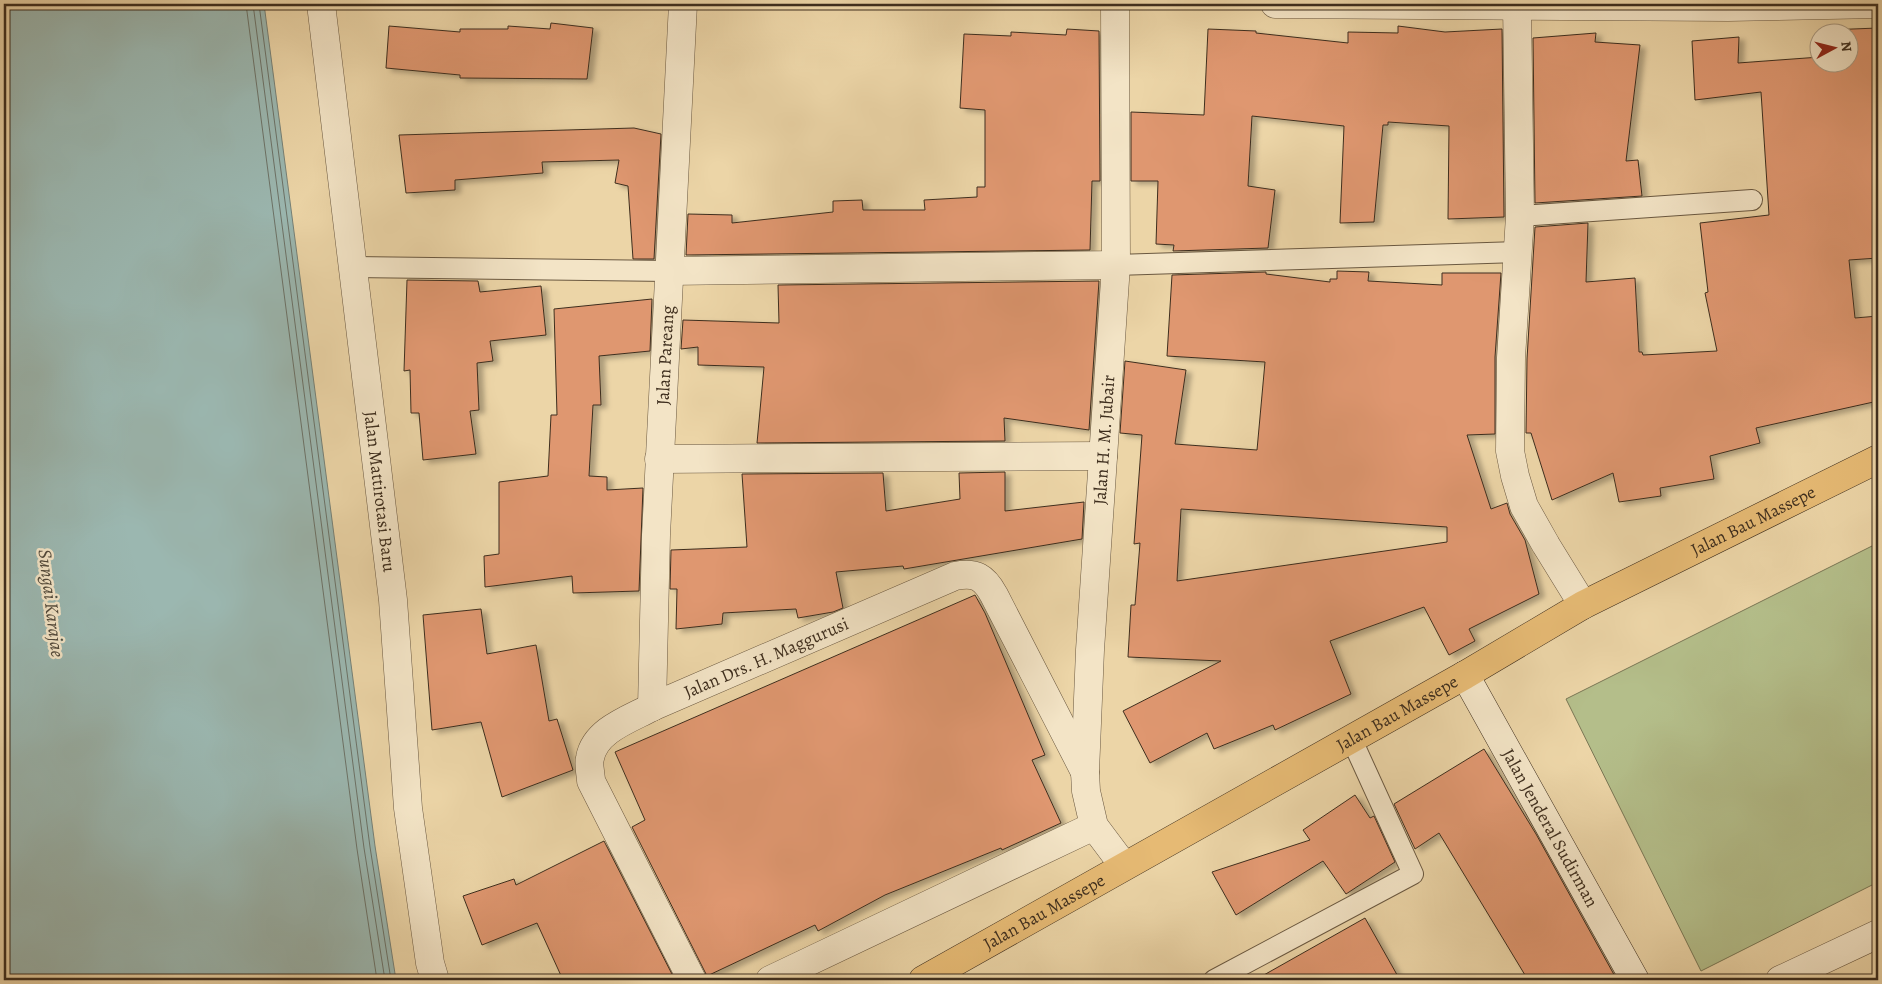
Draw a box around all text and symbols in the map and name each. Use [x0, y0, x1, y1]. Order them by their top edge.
north arrow [1810, 22, 1860, 72]
text: N [1836, 40, 1856, 53]
street label: Jalan Pareang [651, 305, 680, 406]
street label: Jalan H. M. Jubair [1087, 374, 1121, 506]
street label: Jalan Mattirotasi Baru [358, 410, 402, 574]
street label: Jalan Bau Massepe [1687, 480, 1819, 562]
water label: Sungai Karajae [31, 548, 71, 659]
street label: Jalan Drs. H. Maggurusi [680, 611, 852, 704]
street label: Jalan Bau Massepe [1332, 669, 1462, 757]
street label: Jalan Jenderal Sudirman [1496, 744, 1604, 912]
street label: Jalan Bau Massepe [979, 868, 1109, 956]

